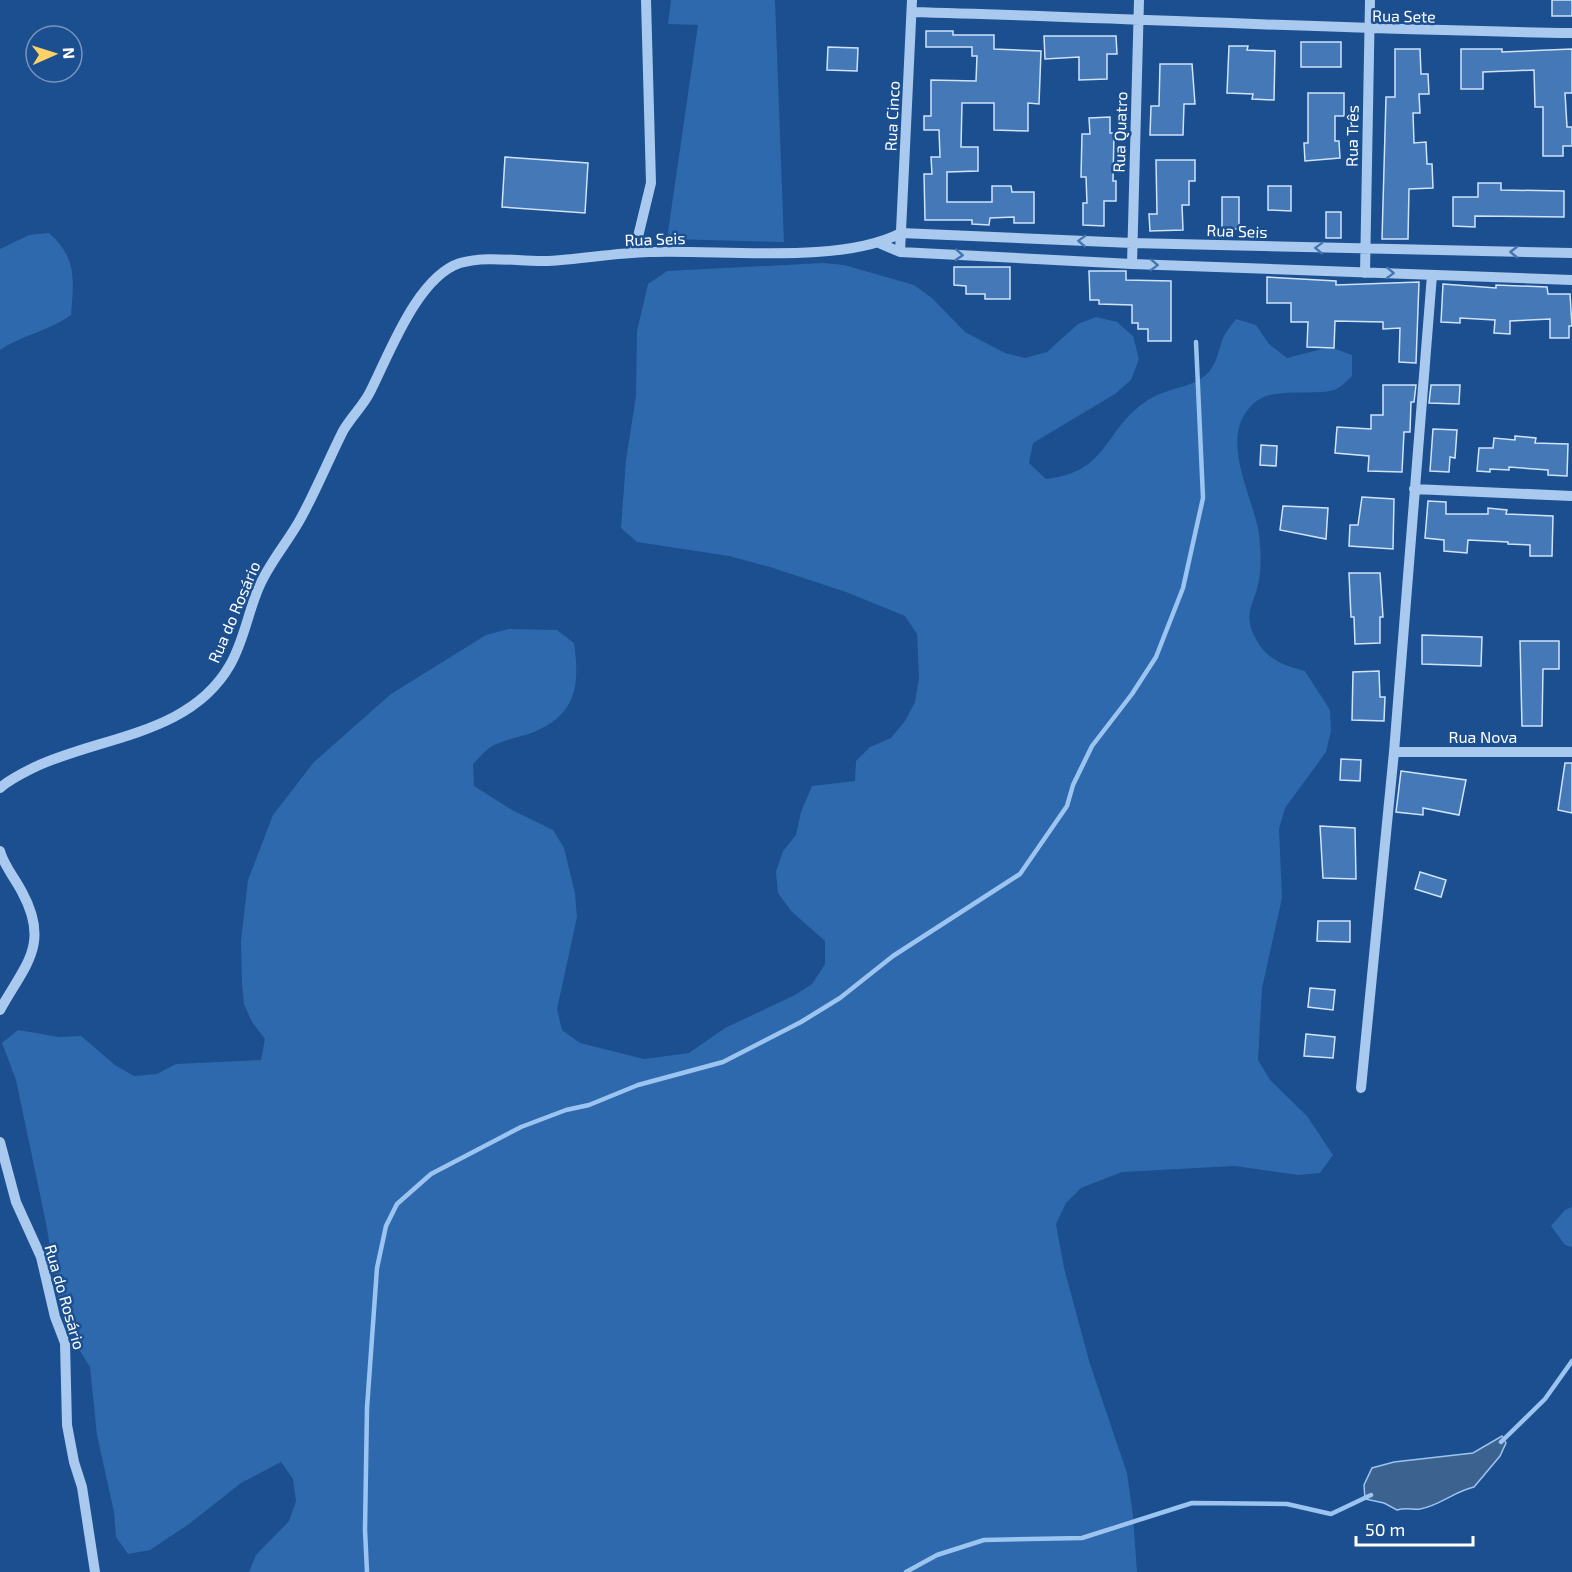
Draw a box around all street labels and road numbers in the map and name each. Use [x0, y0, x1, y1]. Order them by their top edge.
street label: Rua Sete [1372, 5, 1436, 26]
street label: Rua Cinco [880, 80, 903, 152]
street label: Rua Quatro [1109, 91, 1131, 173]
street label: Rua Três [1341, 105, 1362, 167]
street label: Rua Seis [1206, 220, 1268, 241]
street label: Rua Seis [624, 228, 686, 249]
street label: Rua do Rosário [204, 558, 263, 665]
street label: Rua Nova [1449, 727, 1517, 746]
street label: Rua do Rosário [41, 1242, 90, 1352]

